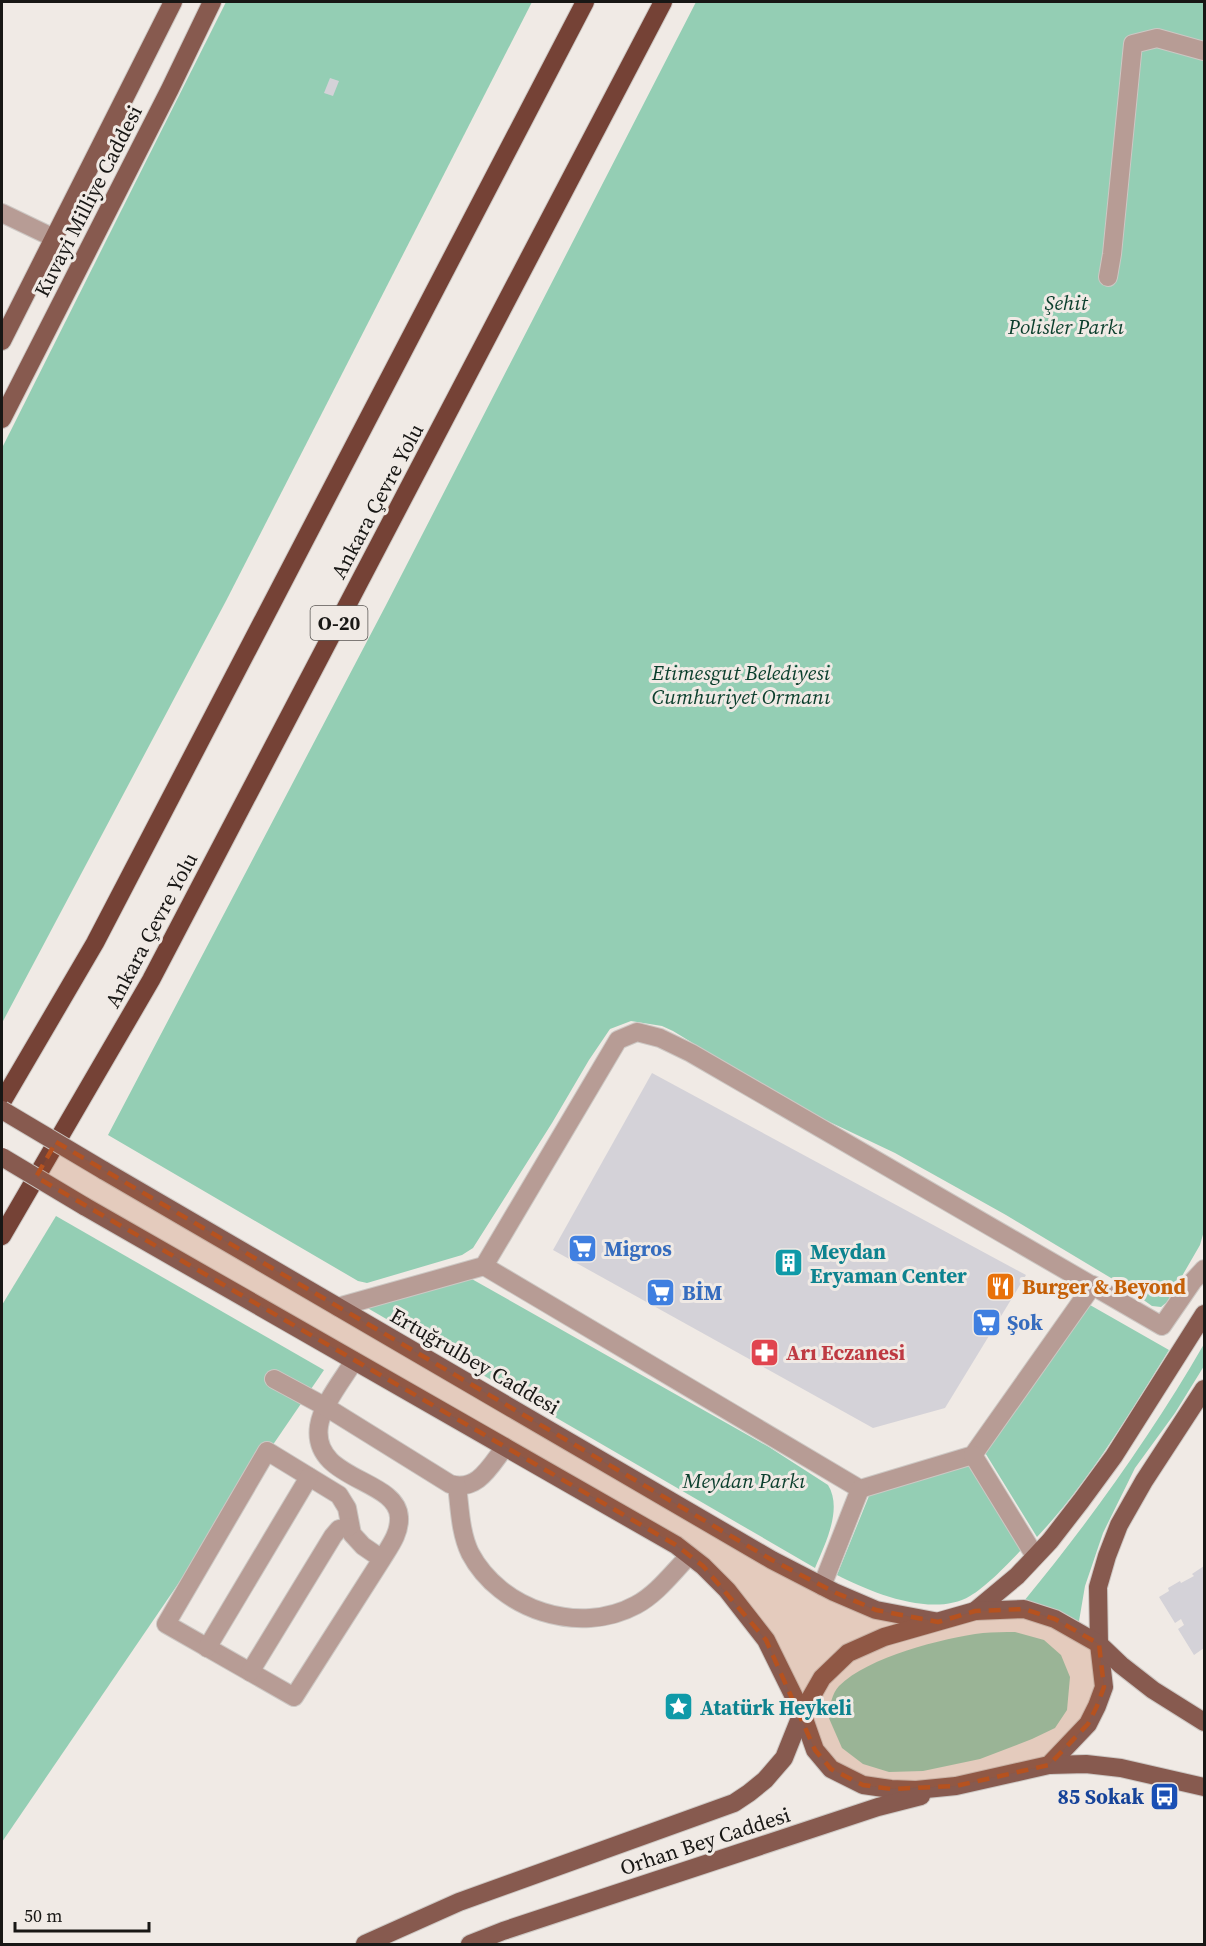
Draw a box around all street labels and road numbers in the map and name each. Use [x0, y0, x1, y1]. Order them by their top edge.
street label: Kuvayi Milliye Caddesi [27, 100, 149, 302]
street label: Ankara Çevre Yolu [324, 418, 430, 584]
road number: O-20 [310, 606, 368, 640]
street label: Ankara Çevre Yolu [98, 847, 204, 1013]
street label: Ertuğrulbey Caddesi [385, 1301, 565, 1421]
street label: Orhan Bey Caddesi [616, 1800, 794, 1882]

